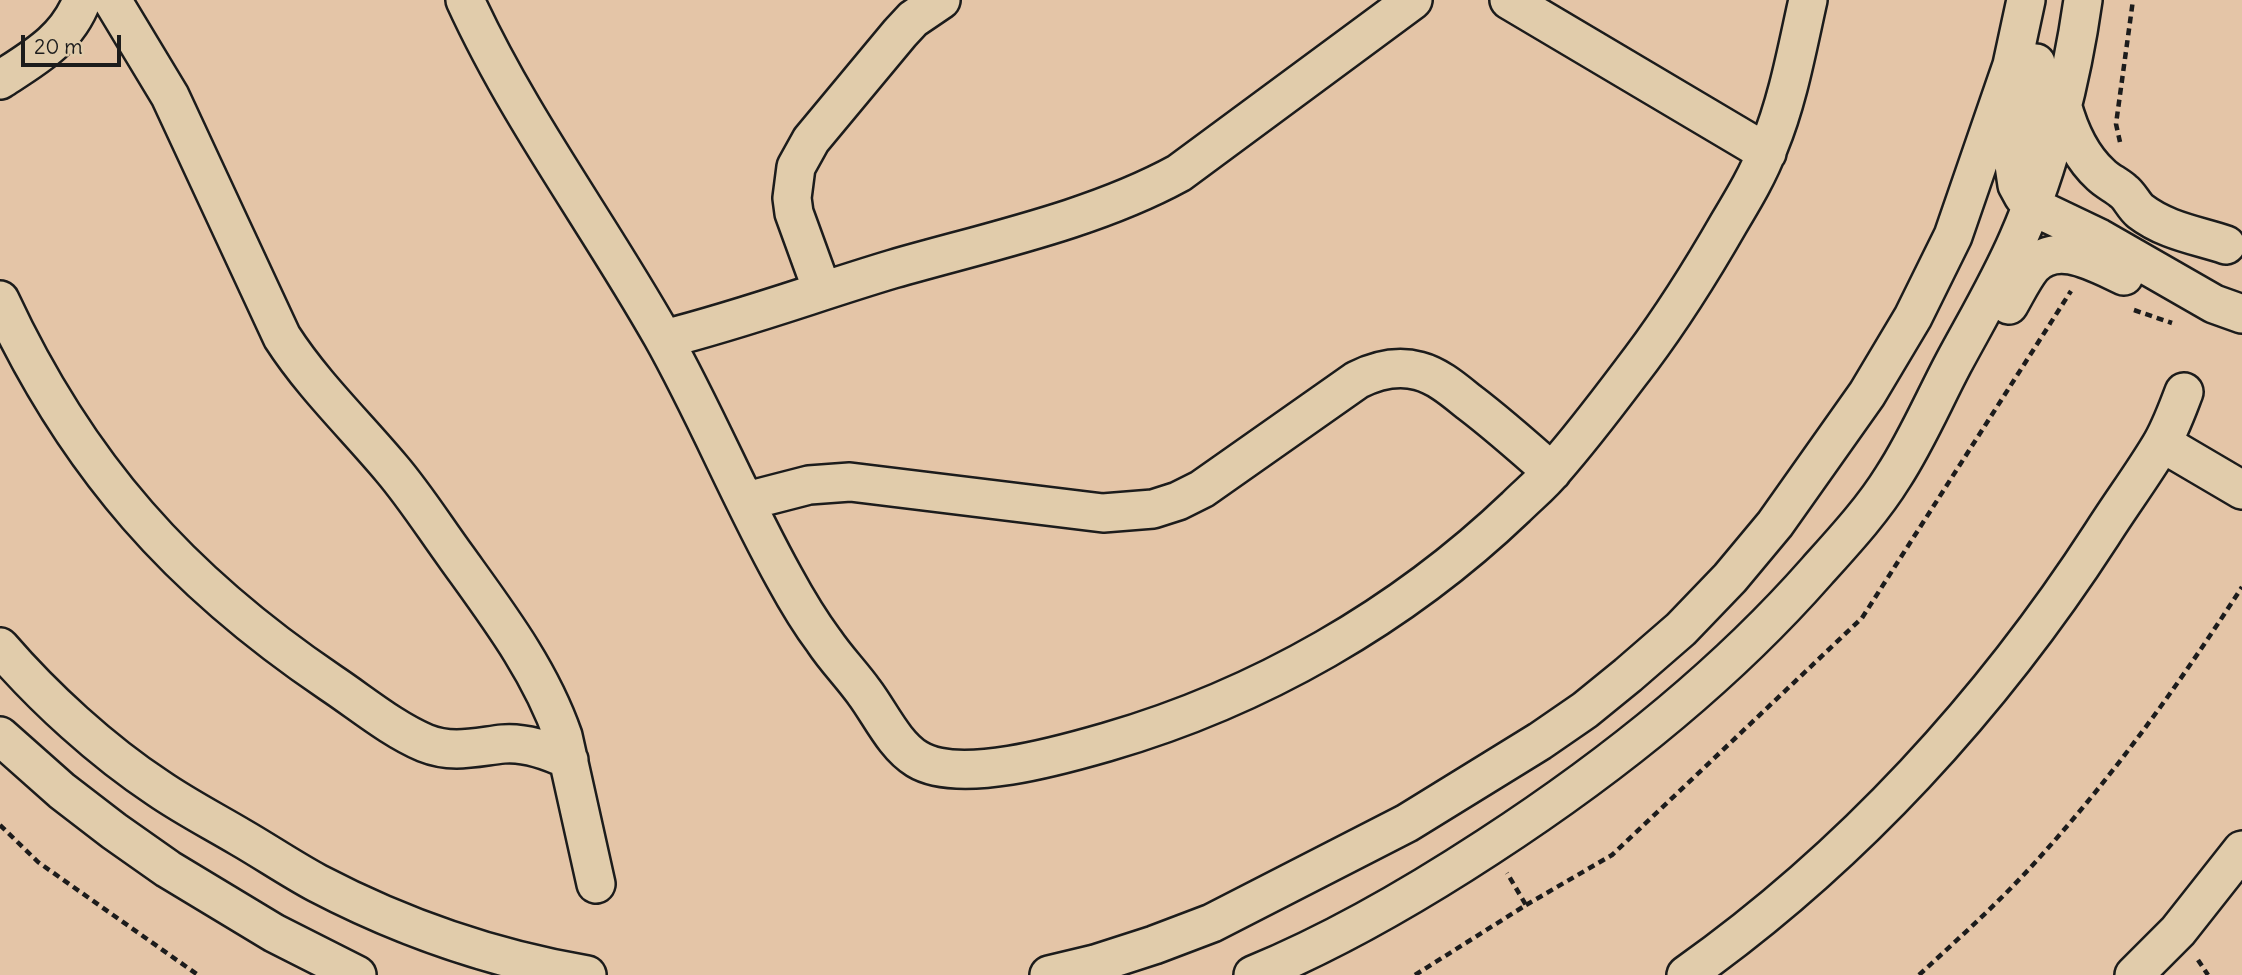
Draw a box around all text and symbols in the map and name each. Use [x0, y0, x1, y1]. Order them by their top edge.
scale bar [24, 21, 124, 65]
text: 20 m [34, 33, 83, 60]

